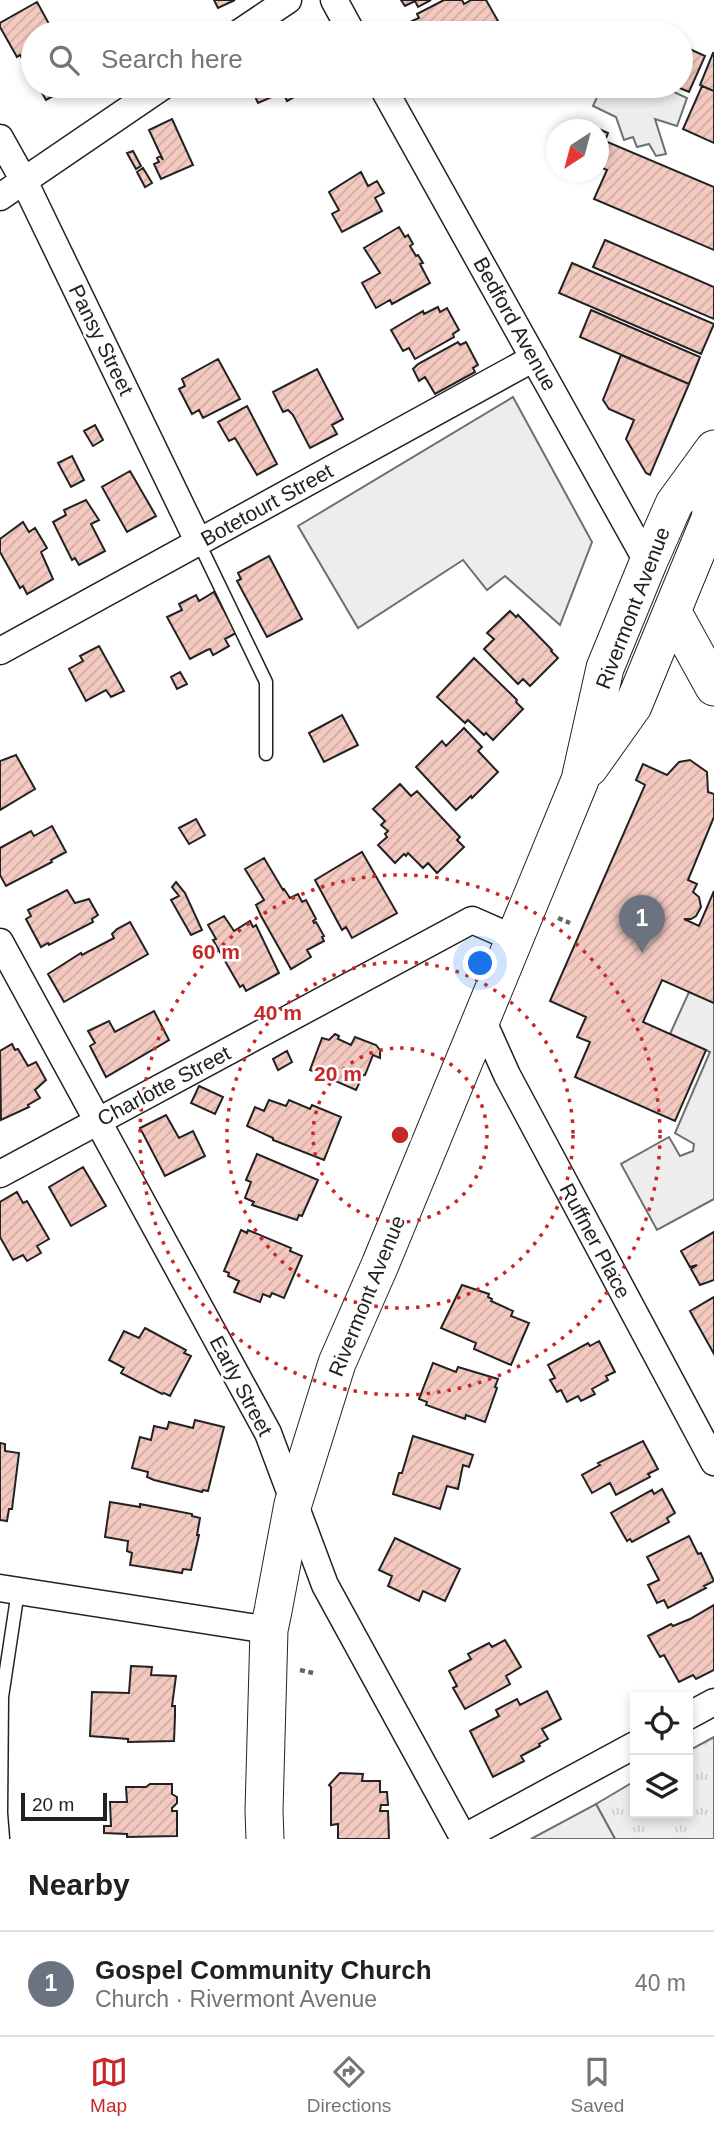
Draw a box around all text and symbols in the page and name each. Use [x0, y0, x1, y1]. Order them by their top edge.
search box [21, 21, 693, 98]
icon: search [45, 41, 83, 79]
text: Search here [101, 44, 243, 74]
north arrow [546, 119, 609, 182]
street label: Bedford Avenue [469, 253, 562, 395]
street label: Pansy Street [65, 281, 138, 399]
street label: Botetourt Street [197, 459, 337, 550]
street label: Rivermont Avenue [591, 524, 674, 692]
pin: 1 [619, 895, 665, 953]
text: 60 m [192, 940, 240, 963]
your location [463, 946, 497, 980]
text: 40 m [254, 1001, 302, 1024]
street label: Charlotte Street [93, 1041, 234, 1130]
text: 20 m [314, 1062, 362, 1085]
centre of rings [388, 1123, 412, 1147]
street label: Ruffner Place [556, 1179, 635, 1302]
street label: Rivermont Avenue [324, 1212, 409, 1379]
street label: Early Street [206, 1332, 277, 1440]
map controls [630, 1692, 693, 1818]
button: locate [630, 1692, 693, 1755]
button: layers [630, 1755, 693, 1818]
scale bar [21, 1790, 107, 1822]
text: 20 m [32, 1794, 74, 1815]
text: Nearby [28, 1868, 130, 1901]
text: Gospel Community Church [95, 1955, 432, 1985]
text: 1 [45, 1970, 57, 1996]
text: 40 m [635, 1970, 686, 1996]
text: Church · Rivermont Avenue [95, 1986, 377, 2012]
tab: Map [90, 2053, 128, 2117]
tab: Directions [307, 2053, 391, 2117]
tab: Saved [570, 2053, 624, 2117]

